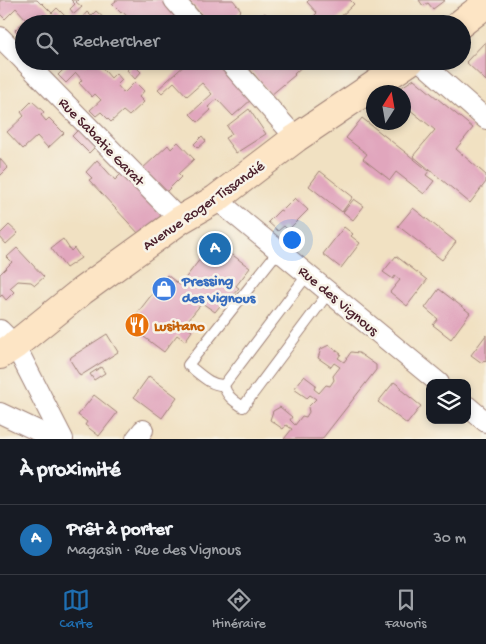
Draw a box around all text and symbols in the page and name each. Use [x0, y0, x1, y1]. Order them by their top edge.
search box [15, 15, 471, 70]
icon: search [33, 29, 61, 57]
text: Rechercher [73, 31, 159, 54]
north arrow [366, 85, 411, 130]
street label: Rue Sabatie Garat [54, 94, 149, 192]
street label: Avenue Roger Tissandié [139, 156, 267, 254]
your location [279, 227, 305, 253]
pin: A [199, 230, 231, 268]
street label: Rue des Vignous [294, 263, 382, 341]
place label: Pressing des Vignous [181, 273, 257, 308]
shop icon: Pressing des Vignous [151, 276, 177, 302]
restaurant icon: Lusitano [124, 312, 150, 338]
place label: Lusitano [154, 318, 205, 336]
map controls [426, 379, 471, 424]
button: layers [426, 379, 471, 424]
text: À proximité [20, 459, 121, 484]
text: Prêt à porter [67, 519, 172, 542]
text: A [31, 530, 41, 549]
text: 30 m [433, 530, 466, 549]
text: Magasin · Rue des Vignous [67, 542, 241, 561]
tab: Carte [60, 586, 93, 633]
tab: Itinéraire [212, 586, 266, 633]
tab: Favoris [385, 586, 426, 633]

